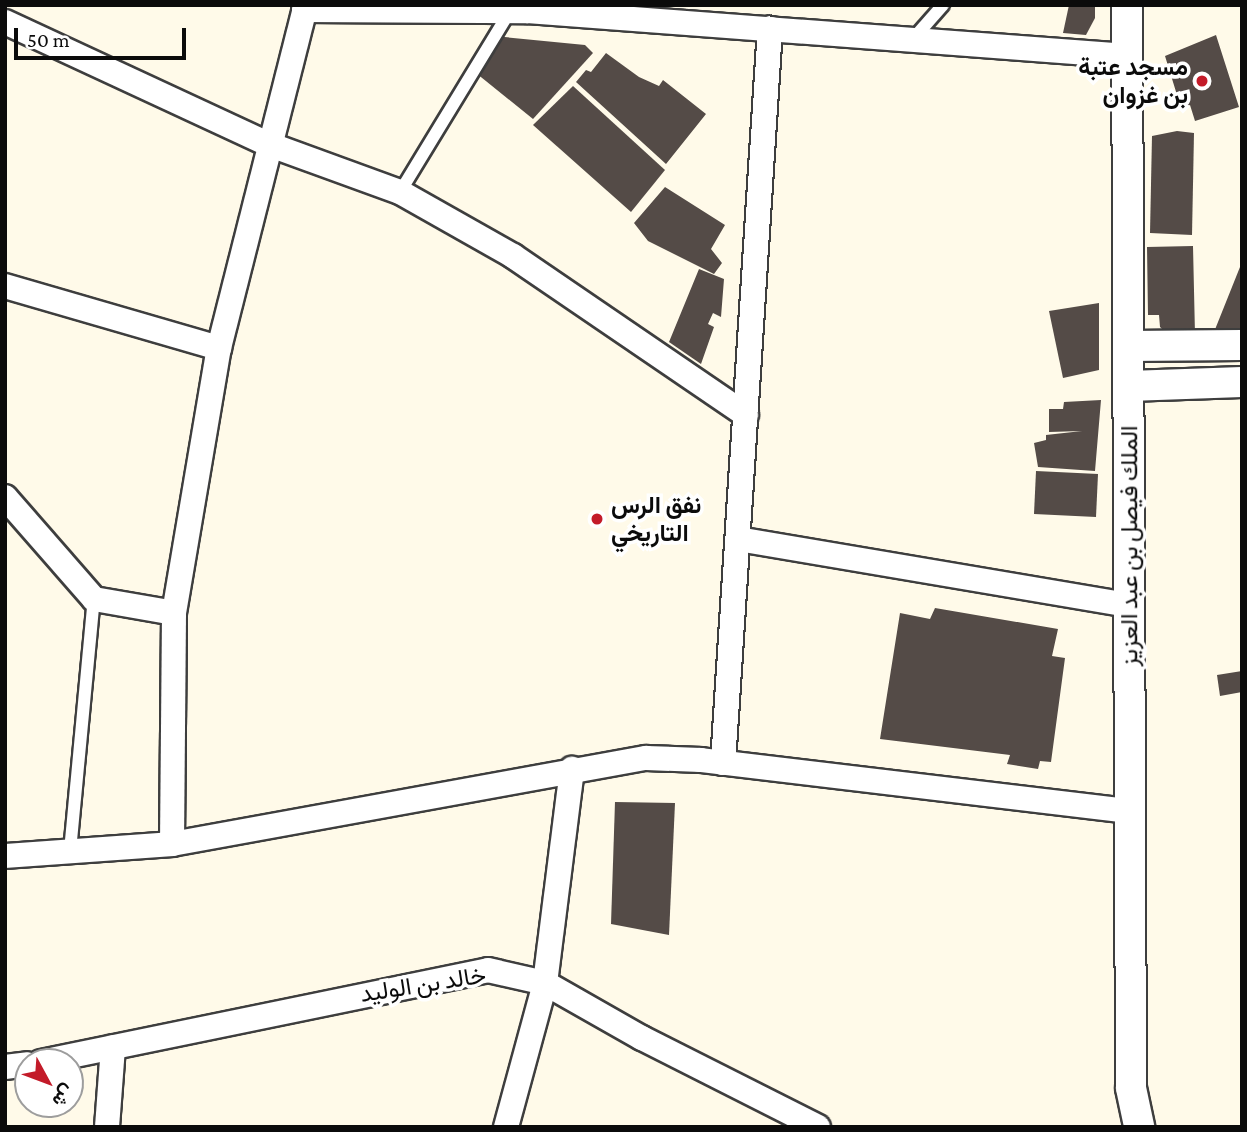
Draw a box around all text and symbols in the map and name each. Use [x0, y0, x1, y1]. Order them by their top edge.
scale bar [18, 14, 189, 58]
text: 50 m [27, 28, 70, 52]
place label: مسجد عتبة بن غزوان [1078, 53, 1188, 109]
marker: مسجد عتبة بن غزوان [1194, 73, 1210, 89]
street label: الملك فيصل بن عبد العزيز [1115, 425, 1143, 667]
place label: نفق الرس التاريخي [611, 491, 701, 547]
marker: نفق الرس التاريخي [589, 511, 605, 527]
street label: خالد بن الوليد [358, 960, 488, 1008]
north arrow [14, 1048, 84, 1118]
text: ش [48, 1080, 79, 1111]

